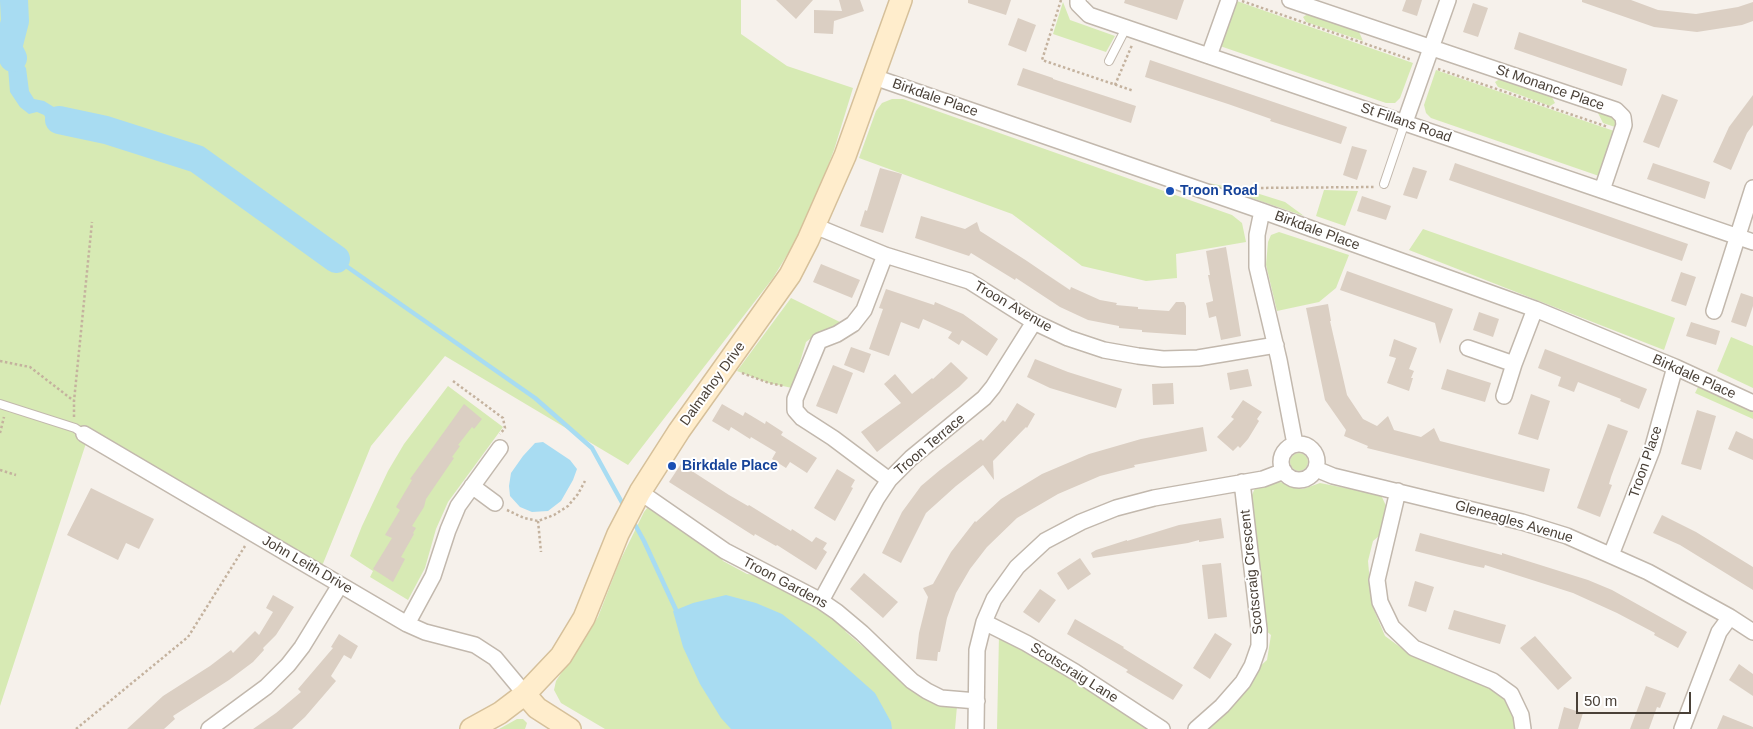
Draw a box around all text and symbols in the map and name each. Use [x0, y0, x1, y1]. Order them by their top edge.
street label: St Monance Place [1494, 62, 1606, 114]
street label: Birkdale Place [890, 75, 980, 121]
street label: St Fillans Road [1358, 100, 1454, 146]
place label: Troon Road [1180, 183, 1258, 199]
marker: Troon Road [1164, 185, 1176, 197]
street label: Birkdale Place [1272, 208, 1362, 254]
street label: Troon Avenue [971, 278, 1055, 336]
street label: Dalmahoy Drive [677, 339, 749, 429]
street label: Birkdale Place [1650, 351, 1738, 403]
street label: Troon Terrace [891, 411, 969, 479]
street label: Troon Place [1626, 424, 1666, 500]
place label: Birkdale Place [682, 458, 778, 474]
marker: Birkdale Place [666, 460, 678, 472]
street label: Gleneagles Avenue [1453, 497, 1575, 547]
street label: Scotscraig Crescent [1237, 509, 1267, 635]
street label: John Leith Drive [259, 532, 355, 598]
street label: Troon Gardens [740, 554, 830, 612]
street label: Scotscraig Lane [1027, 639, 1121, 707]
scale bar [1578, 682, 1693, 714]
text: 50 m [1584, 692, 1617, 709]

